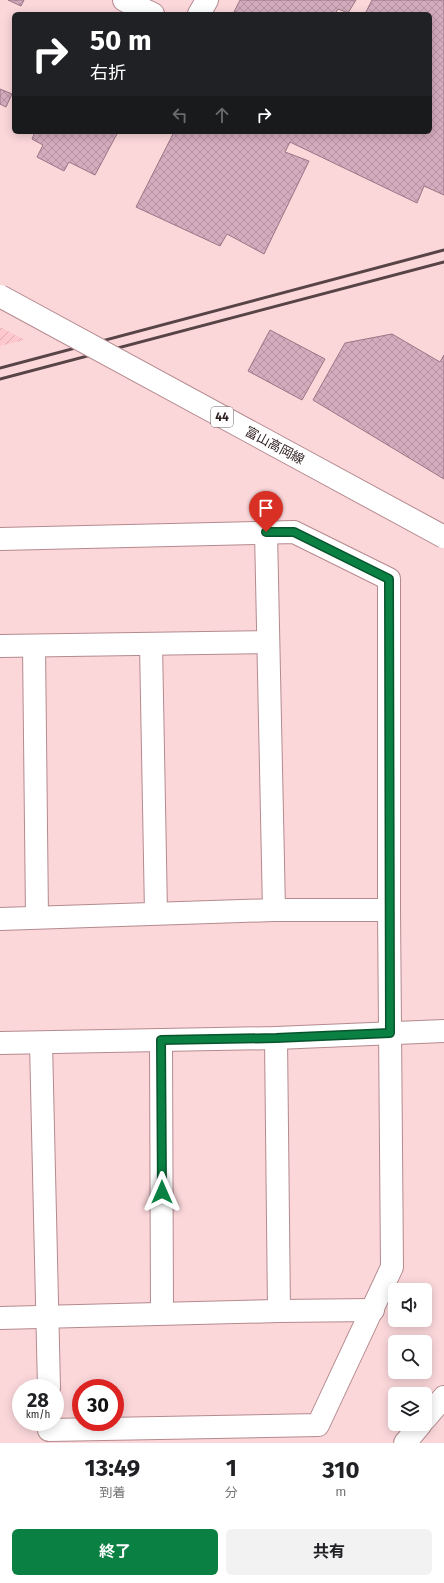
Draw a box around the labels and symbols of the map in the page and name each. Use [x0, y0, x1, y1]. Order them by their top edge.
road number: 44 [211, 407, 233, 427]
street label: 富山高岡線 [243, 424, 307, 467]
pin [249, 491, 283, 532]
position arrow [141, 1171, 183, 1213]
speed limit sign: 30 [72, 1379, 124, 1431]

